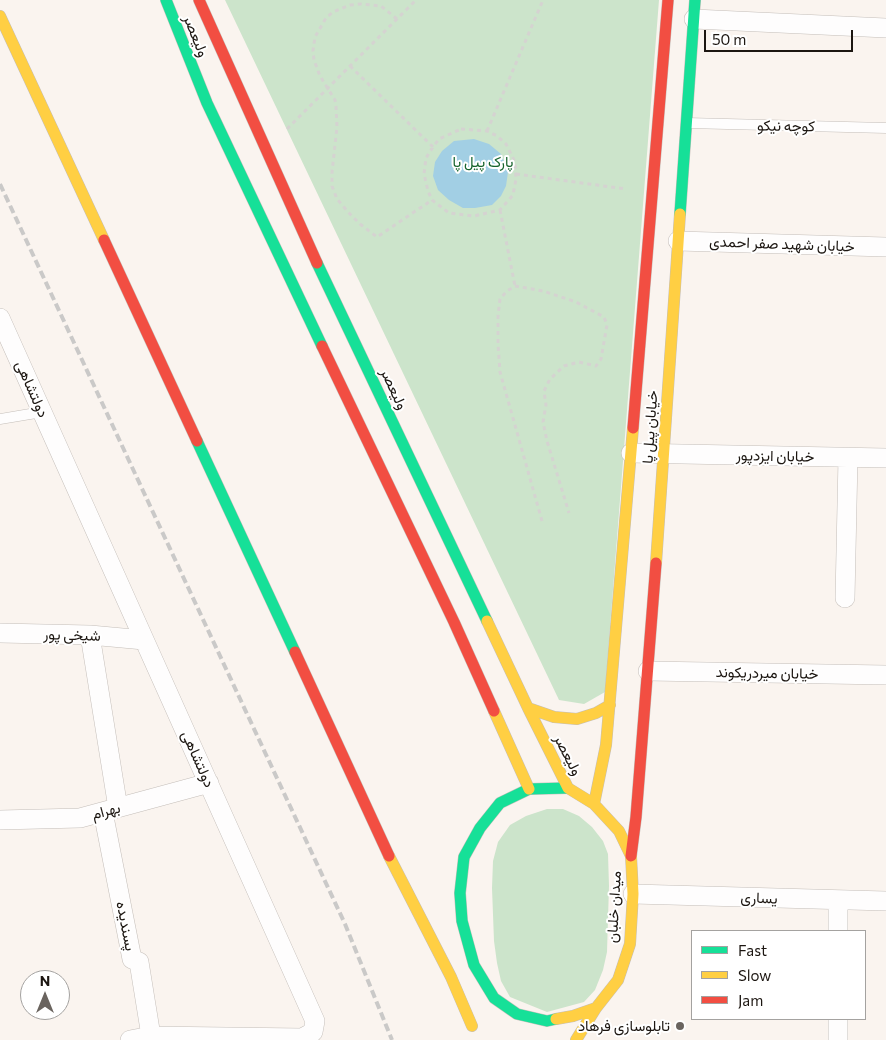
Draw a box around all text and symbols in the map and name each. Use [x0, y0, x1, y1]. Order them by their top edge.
street label: ولیعصر [179, 12, 213, 60]
scale bar [706, 20, 855, 52]
text: 50 m [712, 30, 746, 48]
street label: کوچه نیکو [757, 116, 815, 136]
park label: پارک پیل پا [452, 153, 514, 171]
street label: خیابان شهید صفر احمدی [709, 232, 855, 256]
street label: دولتشاهی [12, 358, 52, 420]
street label: ولیعصر [377, 365, 411, 413]
street label: خیابان پیل پا [638, 390, 662, 464]
street label: خیابان ایزدپور [736, 446, 814, 466]
street label: شیخی پور [43, 625, 101, 645]
street label: خیابان میردریکوند [715, 663, 819, 683]
street label: دولتشاهی [178, 728, 218, 790]
street label: ولیعصر [550, 731, 586, 779]
street label: بهرام [90, 799, 122, 823]
street label: میدان خلبان [603, 871, 625, 943]
street label: یساری [740, 888, 778, 908]
street label: پسندیده [112, 900, 140, 952]
legend [691, 930, 866, 1020]
text: Fast [738, 941, 767, 959]
text: Slow [738, 966, 771, 984]
north arrow [20, 970, 70, 1020]
text: N [40, 972, 50, 989]
text: Jam [738, 991, 763, 1009]
place label: تابلوسازی فرهاد [578, 1017, 670, 1035]
marker: تابلوسازی فرهاد [674, 1020, 686, 1032]

